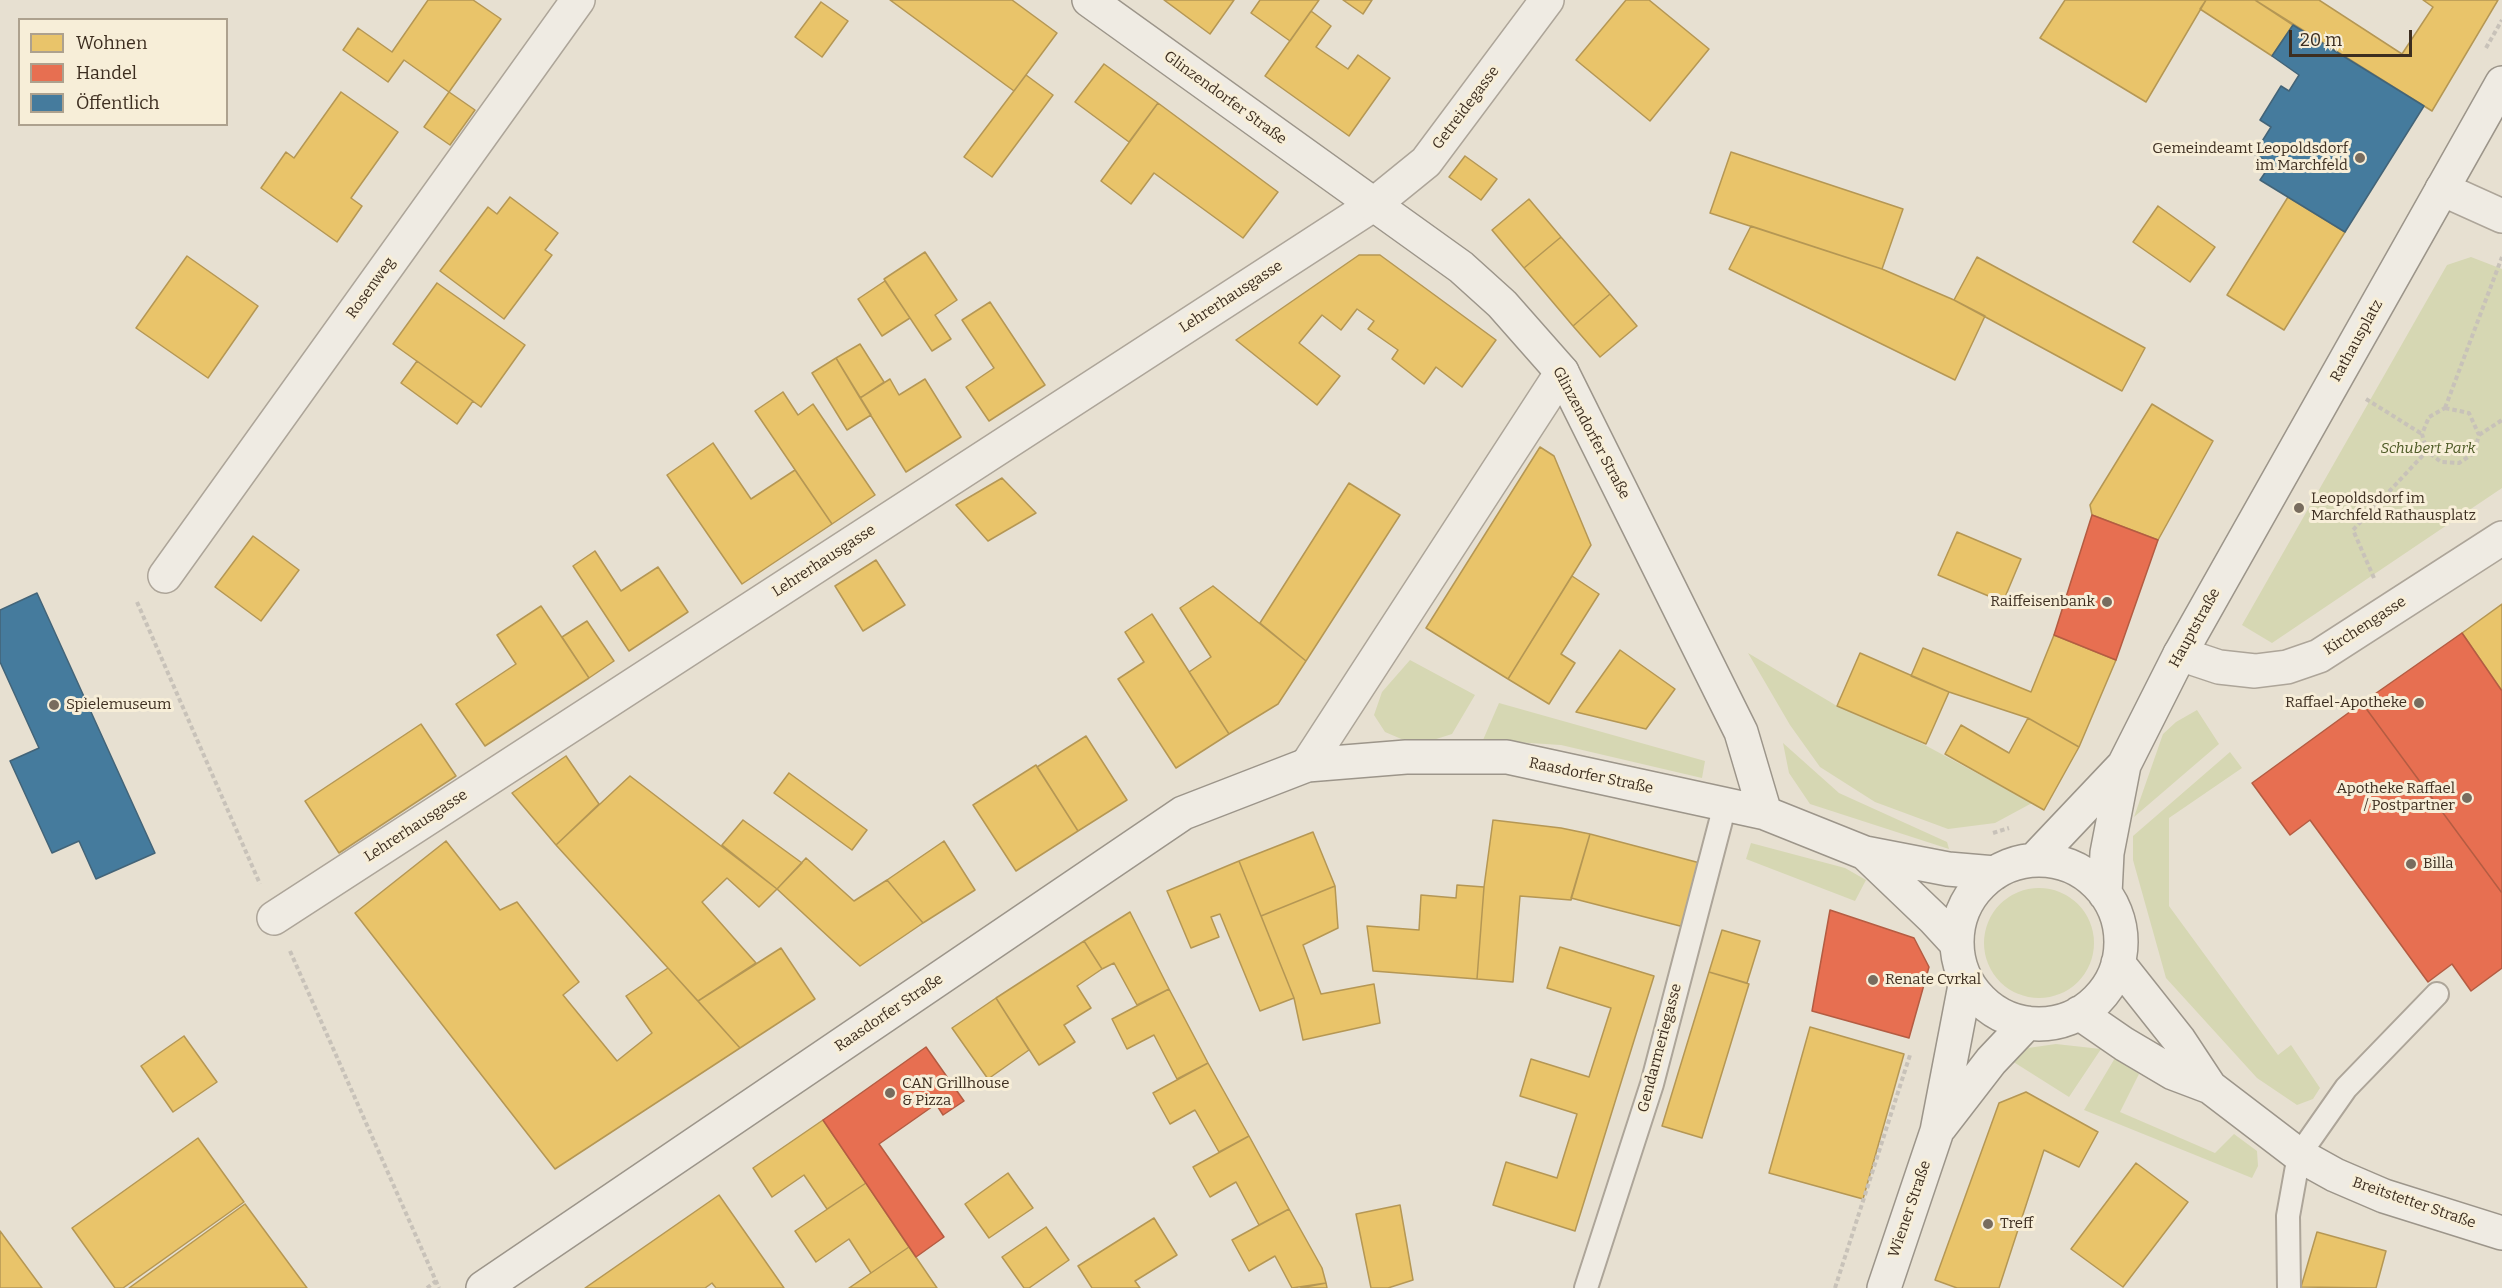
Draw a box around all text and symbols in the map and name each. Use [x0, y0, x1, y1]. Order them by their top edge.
legend [18, 18, 228, 126]
scale bar [2292, 18, 2415, 56]
text: 20 m [2300, 29, 2342, 51]
text: Wohnen [76, 32, 147, 54]
street label: Glinzendorfer Straße [1160, 47, 1290, 149]
text: Handel [76, 62, 137, 84]
street label: Getreidegasse [1429, 63, 1503, 153]
text: Öffentlich [76, 92, 159, 114]
place label: Gemeindeamt Leopoldsdorf im Marchfeld [2152, 140, 2348, 175]
marker: Gemeindeamt Leopoldsdorf im Marchfeld [2353, 151, 2367, 165]
street label: Rosenweg [343, 254, 399, 322]
street label: Lehrerhausgasse [1176, 257, 1286, 337]
street label: Rathausplatz [2327, 297, 2387, 385]
street label: Glinzendorfer Straße [1548, 364, 1634, 502]
park label: Schubert Park [2380, 440, 2476, 458]
place label: Leopoldsdorf im Marchfeld Rathausplatz [2311, 490, 2476, 525]
marker: Leopoldsdorf im Marchfeld Rathausplatz [2292, 501, 2306, 515]
street label: Lehrerhausgasse [769, 521, 879, 601]
street label: Hauptstraße [2166, 585, 2224, 671]
place label: Raiffeisenbank [1990, 593, 2095, 611]
street label: Kirchengasse [2320, 593, 2410, 659]
marker: Raiffeisenbank [2100, 595, 2114, 609]
place label: Raffael-Apotheke [2285, 694, 2407, 712]
place label: Spielemuseum [66, 696, 171, 714]
marker: Raffael-Apotheke [2412, 696, 2426, 710]
marker: Spielemuseum [47, 698, 61, 712]
street label: Raasdorfer Straße [1527, 754, 1655, 798]
place label: Apotheke Raffael / Postpartner [2336, 780, 2455, 815]
street label: Lehrerhausgasse [361, 786, 471, 866]
marker: Apotheke Raffael / Postpartner [2460, 791, 2474, 805]
place label: Billa [2423, 855, 2453, 873]
marker: Billa [2404, 857, 2418, 871]
street label: Raasdorfer Straße [832, 970, 946, 1056]
place label: Renate Cvrkal [1885, 971, 1981, 989]
marker: Renate Cvrkal [1866, 973, 1880, 987]
street label: Gendarmeriegasse [1634, 982, 1686, 1114]
place label: CAN Grillhouse & Pizza [902, 1075, 1009, 1110]
marker: CAN Grillhouse & Pizza [883, 1086, 897, 1100]
street label: Wiener Straße [1885, 1158, 1935, 1260]
street label: Breitstetter Straße [2350, 1173, 2478, 1233]
place label: Treff [2000, 1215, 2033, 1233]
marker: Treff [1981, 1217, 1995, 1231]

